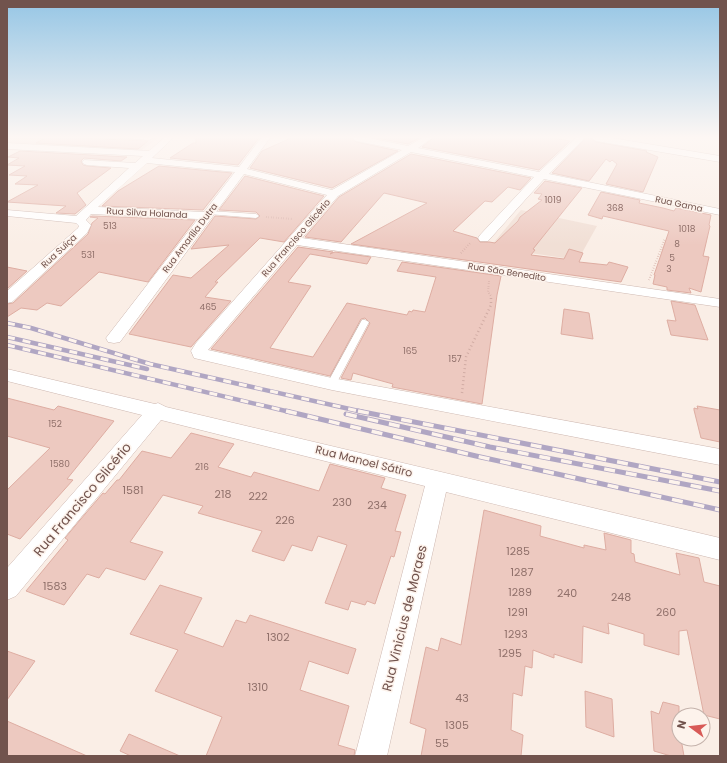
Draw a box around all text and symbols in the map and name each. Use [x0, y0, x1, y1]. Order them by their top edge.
street label: Rua Gama [654, 193, 704, 215]
house number: 1019 [544, 194, 562, 206]
street label: Rua Francisco Glicério [259, 196, 333, 279]
street label: Rua Amarília Dutra [160, 201, 220, 275]
house number: 368 [607, 202, 624, 214]
street label: Rua Silva Holanda [106, 205, 188, 221]
house number: 513 [103, 220, 117, 232]
house number: 1018 [678, 223, 696, 235]
street label: Rua Suíça [39, 231, 79, 271]
house number: 8 [674, 238, 680, 250]
house number: 531 [81, 249, 95, 261]
house number: 5 [669, 252, 675, 264]
street label: Rua São Benedito [467, 260, 547, 284]
house number: 3 [666, 263, 672, 275]
house number: 465 [199, 301, 217, 313]
house number: 165 [403, 345, 417, 357]
house number: 157 [448, 353, 462, 365]
house number: 152 [48, 418, 62, 430]
street label: Rua Francisco Glicério [29, 438, 136, 560]
street label: Rua Manoel Sátiro [314, 441, 414, 481]
house number: 1580 [50, 458, 70, 470]
house number: 216 [195, 461, 209, 473]
house number: 1581 [123, 482, 143, 498]
house number: 218 [215, 486, 231, 502]
house number: 222 [249, 488, 267, 504]
house number: 230 [332, 494, 352, 510]
house number: 234 [367, 497, 387, 513]
house number: 226 [275, 512, 295, 528]
street label: Rua Vinicius de Moraes [377, 543, 432, 693]
house number: 1285 [506, 543, 530, 559]
house number: 1287 [511, 564, 533, 580]
house number: 1583 [43, 578, 67, 594]
house number: 1289 [508, 584, 532, 600]
house number: 240 [557, 585, 577, 601]
house number: 248 [611, 589, 631, 605]
house number: 1291 [508, 604, 528, 620]
house number: 260 [656, 604, 676, 620]
house number: 1293 [504, 626, 528, 642]
house number: 1302 [266, 629, 290, 645]
house number: 1295 [498, 645, 522, 661]
house number: 1310 [248, 679, 268, 695]
house number: 43 [455, 690, 469, 706]
north arrow [671, 707, 711, 747]
house number: 1305 [445, 717, 469, 733]
text: N [673, 718, 690, 730]
house number: 55 [435, 735, 449, 751]

